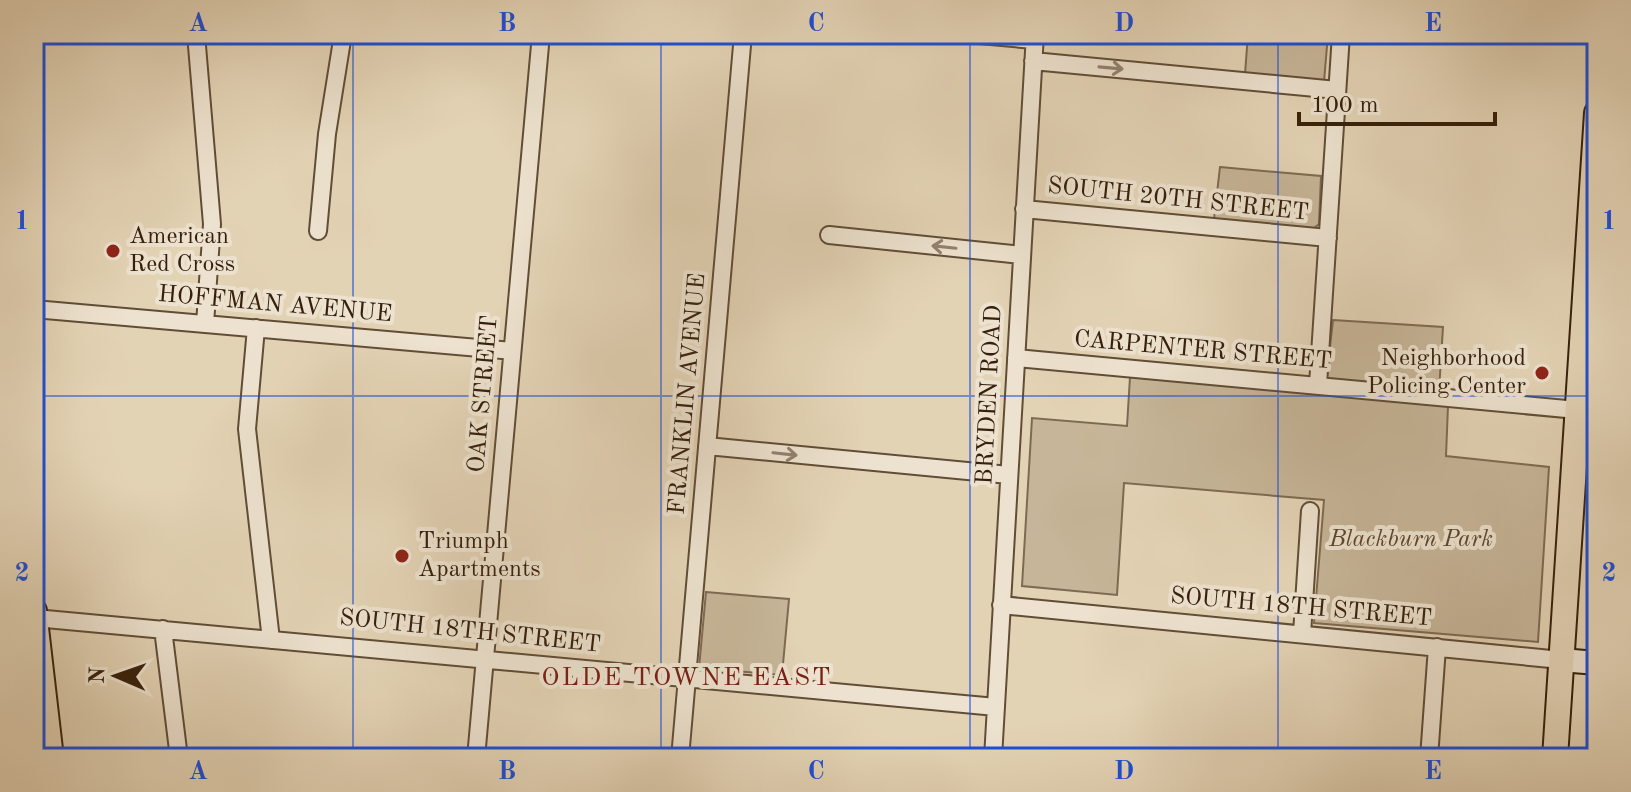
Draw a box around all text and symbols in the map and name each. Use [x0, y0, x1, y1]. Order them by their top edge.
text: A [188, 11, 208, 37]
text: B [498, 11, 516, 37]
text: C [807, 11, 825, 37]
text: D [1114, 11, 1134, 37]
text: E [1424, 11, 1442, 37]
one-way arrow [1097, 61, 1124, 76]
scale bar [1299, 76, 1495, 126]
text: 100 m [1311, 94, 1379, 118]
street label: SOUTH 20TH STREET [1046, 174, 1310, 226]
text: 1 [14, 209, 30, 235]
text: 1 [1601, 209, 1617, 235]
place label: American Red Cross [129, 225, 235, 277]
one-way arrow [931, 239, 958, 254]
marker: American Red Cross [104, 242, 122, 260]
street label: FRANKLIN AVENUE [665, 272, 711, 516]
street label: HOFFMAN AVENUE [157, 283, 393, 327]
street label: BRYDEN ROAD [973, 304, 1007, 486]
street label: OAK STREET [465, 314, 503, 474]
street label: CARPENTER STREET [1073, 328, 1333, 374]
place label: Neighborhood Policing Center [1367, 347, 1526, 399]
marker: Neighborhood Policing Center [1533, 364, 1551, 382]
one-way arrow [771, 446, 798, 461]
park label: Blackburn Park [1328, 528, 1493, 552]
place label: Triumph Apartments [418, 530, 541, 582]
marker: Triumph Apartments [393, 547, 411, 565]
text: 2 [14, 561, 30, 587]
text: 2 [1601, 561, 1617, 587]
street label: SOUTH 18TH STREET [1169, 585, 1433, 631]
street label: SOUTH 18TH STREET [338, 606, 602, 658]
north arrow [76, 636, 156, 716]
district label: OLDE TOWNE EAST [541, 665, 833, 691]
text: N [87, 666, 109, 684]
text: A [188, 759, 208, 785]
text: B [498, 759, 516, 785]
text: C [807, 759, 825, 785]
text: D [1114, 759, 1134, 785]
text: E [1424, 759, 1442, 785]

